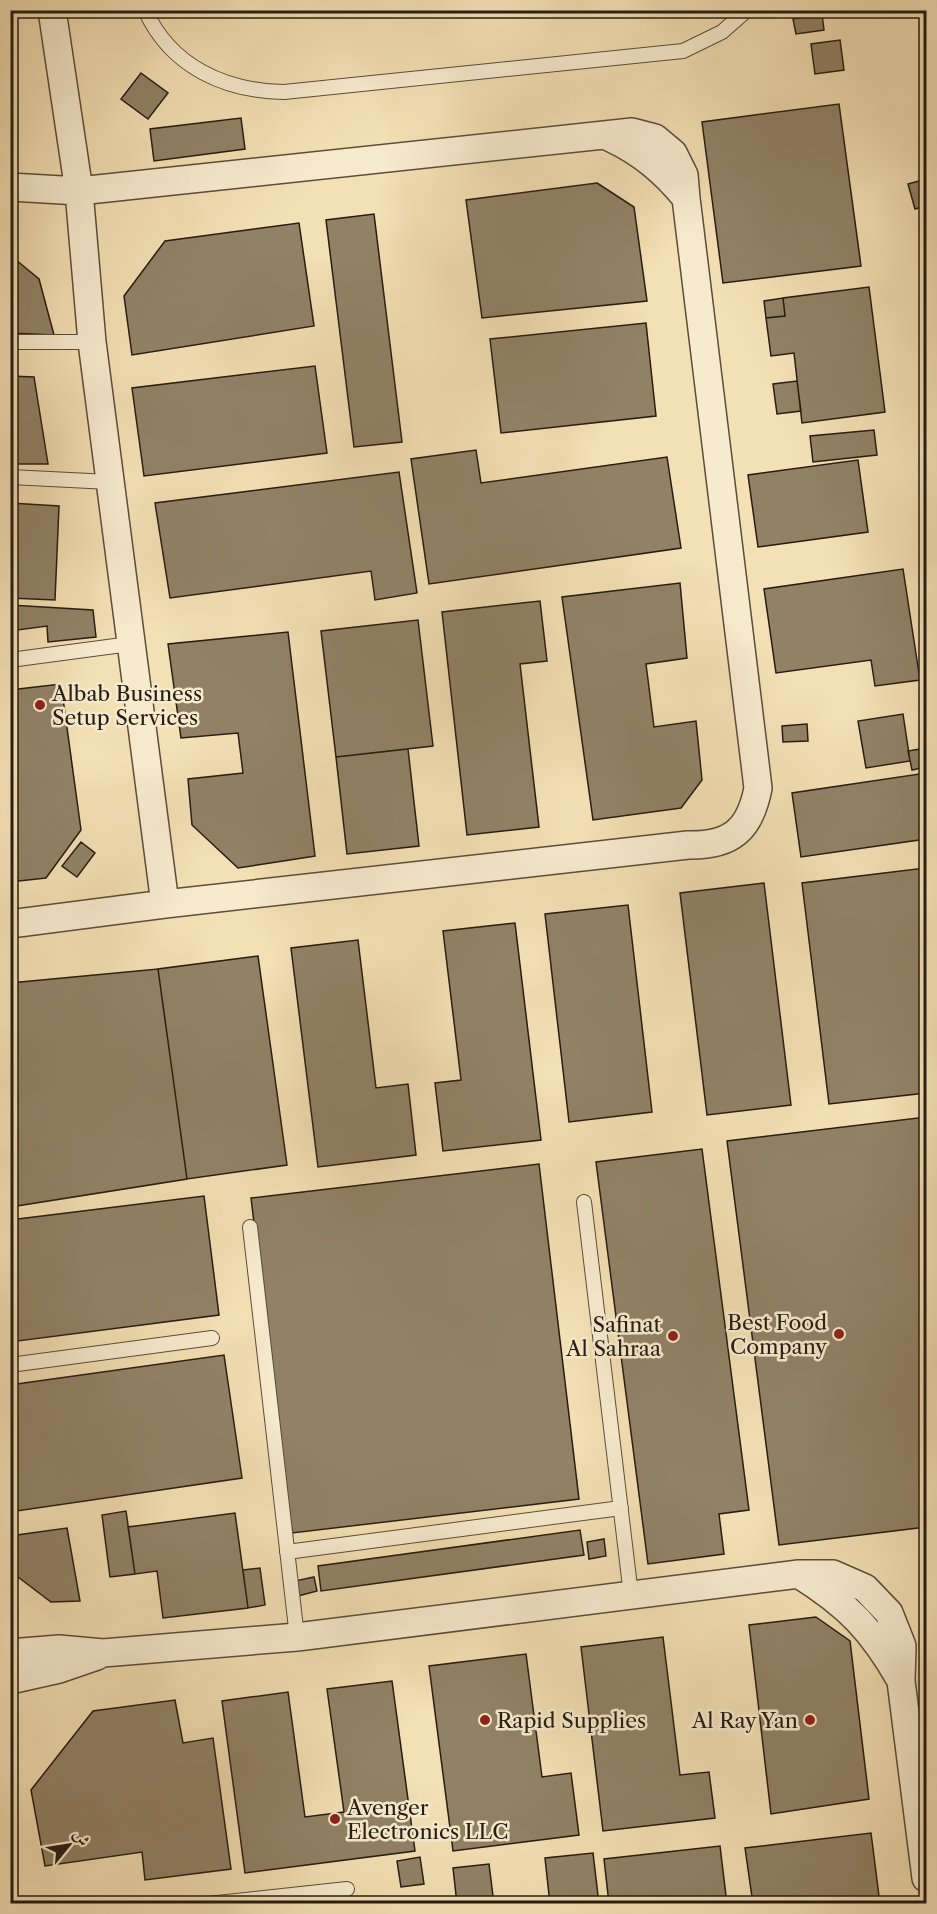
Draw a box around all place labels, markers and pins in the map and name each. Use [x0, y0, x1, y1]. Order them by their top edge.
place label: Albab Business Setup Services [51, 681, 202, 730]
marker: Albab Business Setup Services [33, 698, 47, 712]
place label: Best Food Company [727, 1310, 827, 1359]
place label: Safinat Al Sahraa [565, 1312, 662, 1361]
marker: Best Food Company [832, 1327, 846, 1341]
marker: Safinat Al Sahraa [666, 1329, 680, 1343]
place label: Rapid Supplies [497, 1708, 646, 1733]
place label: Al Ray Yan [691, 1708, 798, 1733]
marker: Rapid Supplies [478, 1713, 492, 1727]
marker: Al Ray Yan [803, 1713, 817, 1727]
place label: Avenger Electronics LLC [346, 1795, 508, 1844]
marker: Avenger Electronics LLC [328, 1812, 342, 1826]

